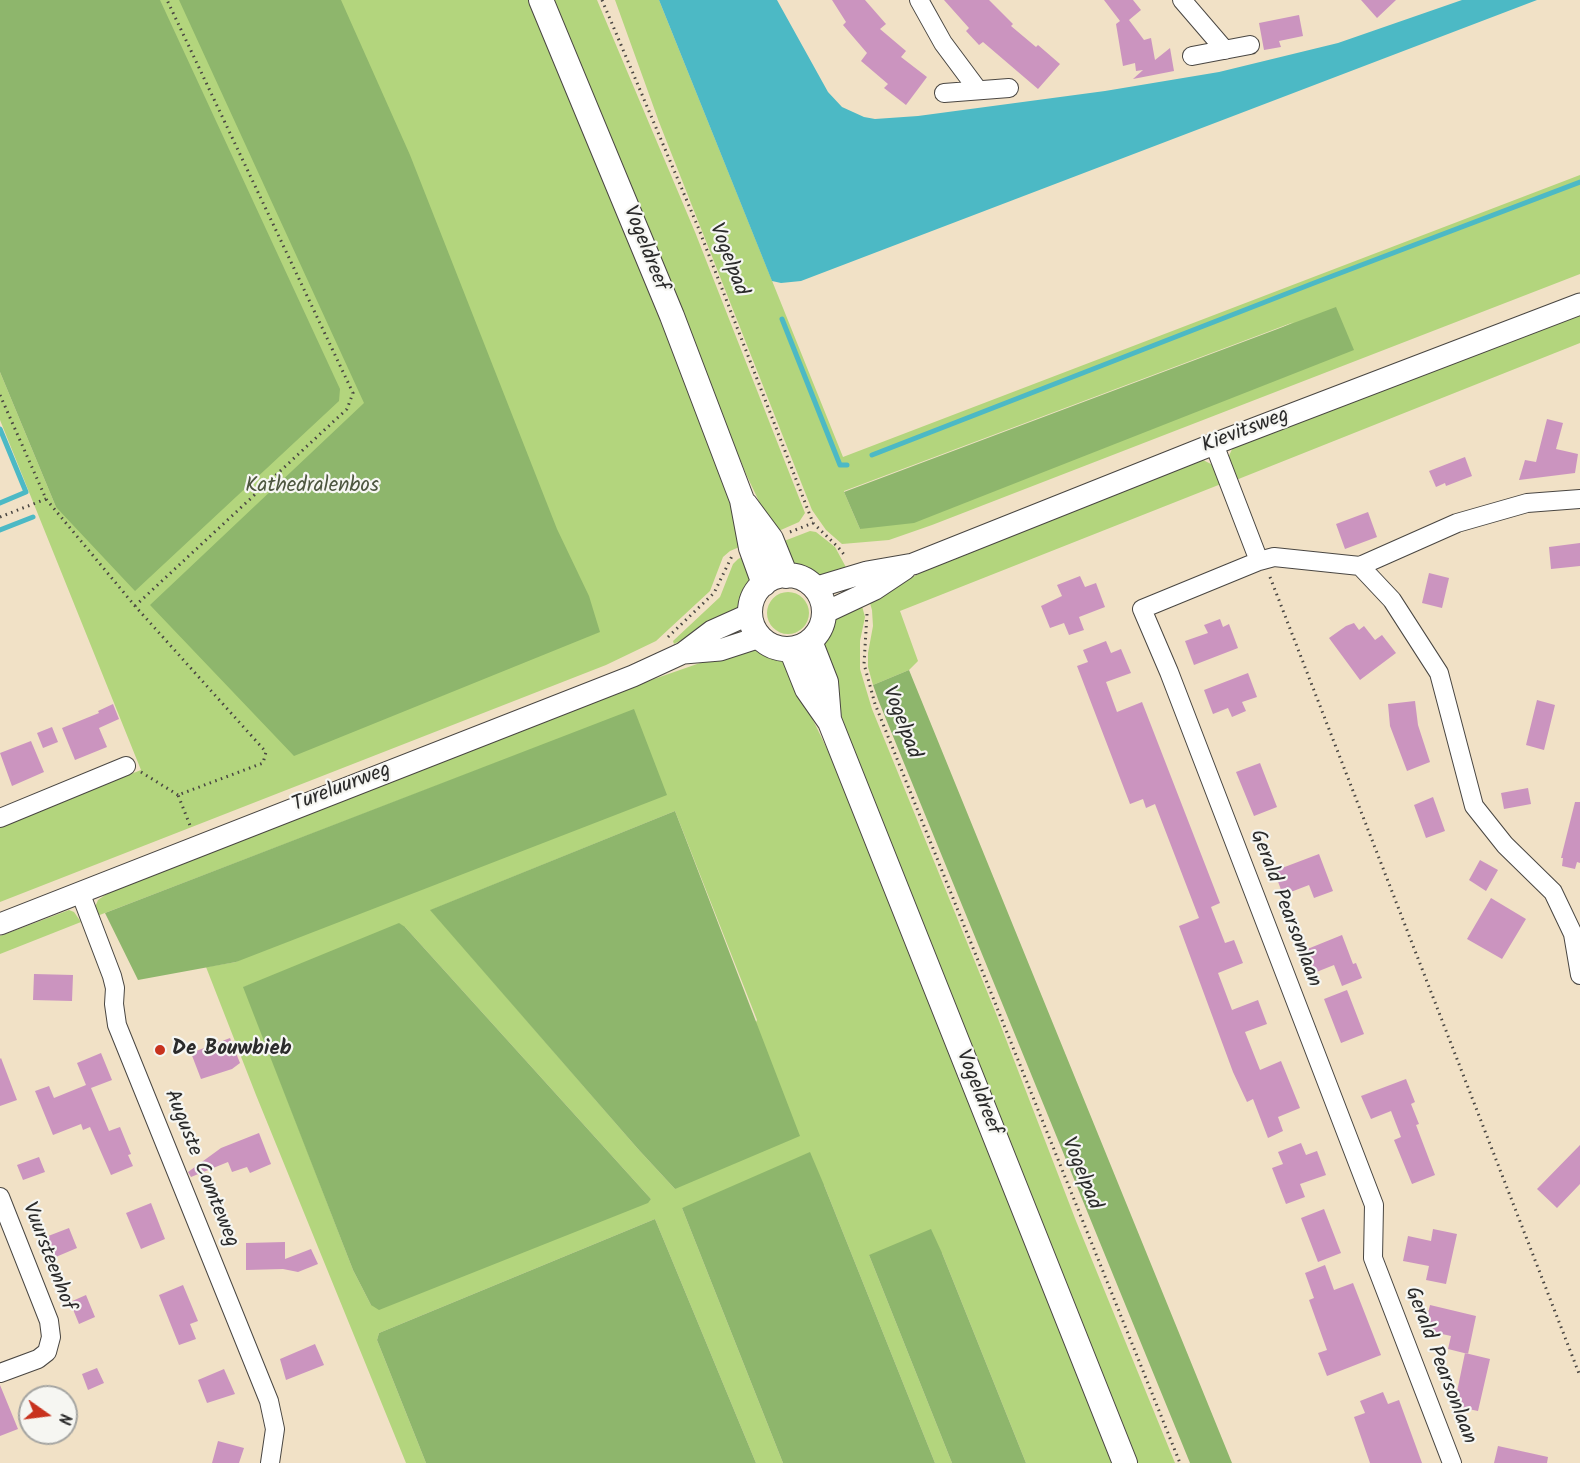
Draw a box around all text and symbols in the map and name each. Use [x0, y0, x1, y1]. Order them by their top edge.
street label: Vogeldreef [616, 203, 672, 295]
street label: Vogelpad [702, 220, 752, 300]
street label: Kievitsweg [1199, 404, 1293, 460]
park label: Kathedralenbos [245, 474, 379, 500]
street label: Vogelpad [875, 683, 925, 763]
street label: Tureluurweg [289, 759, 395, 819]
street label: Gerald Pearsonlaan [1242, 827, 1326, 991]
place label: De Bouwbieb [172, 1037, 292, 1063]
marker: De Bouwbieb [153, 1043, 167, 1057]
street label: Vogeldreef [949, 1047, 1005, 1139]
street label: Auguste Comteweg [157, 1086, 243, 1252]
street label: Vogelpad [1054, 1134, 1106, 1214]
street label: Vuursteenhof [15, 1199, 79, 1315]
street label: Gerald Pearsonlaan [1397, 1284, 1481, 1448]
north arrow [18, 1385, 78, 1445]
text: N [51, 1411, 77, 1427]

